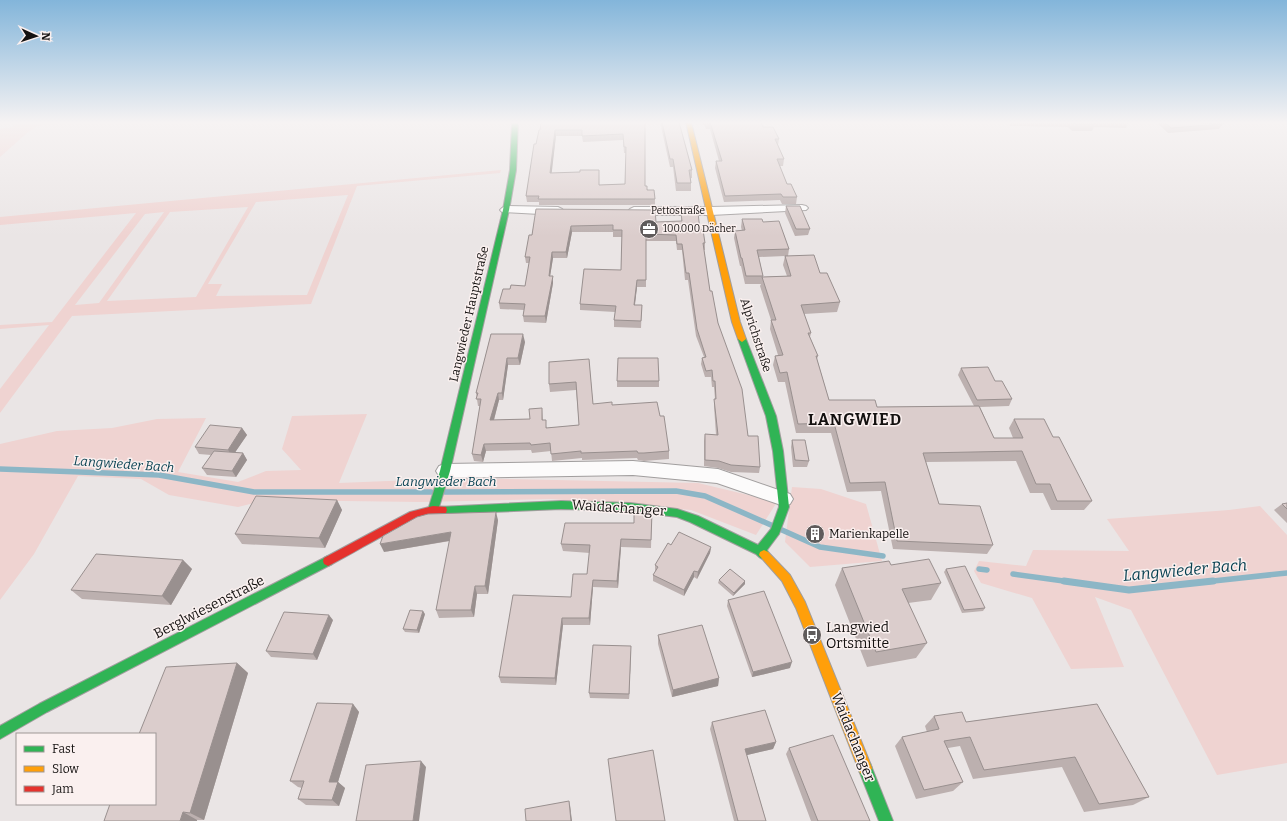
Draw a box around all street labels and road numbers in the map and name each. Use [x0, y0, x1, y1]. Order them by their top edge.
street label: Pettostraße [651, 205, 705, 217]
street label: Langwieder Hauptstraße [447, 245, 491, 383]
street label: Alprichstraße [737, 296, 775, 374]
street label: Waidachanger [571, 496, 667, 520]
street label: Berglwiesenstraße [151, 572, 267, 642]
street label: Waidachanger [827, 690, 879, 784]

